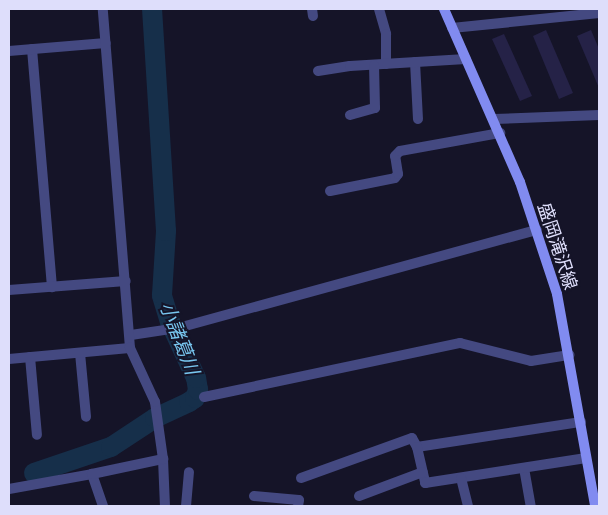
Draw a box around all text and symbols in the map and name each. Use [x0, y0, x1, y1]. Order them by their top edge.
street label: 盛岡滝沢線 [534, 200, 582, 292]
water label: 小諸葛川 [156, 298, 204, 378]

